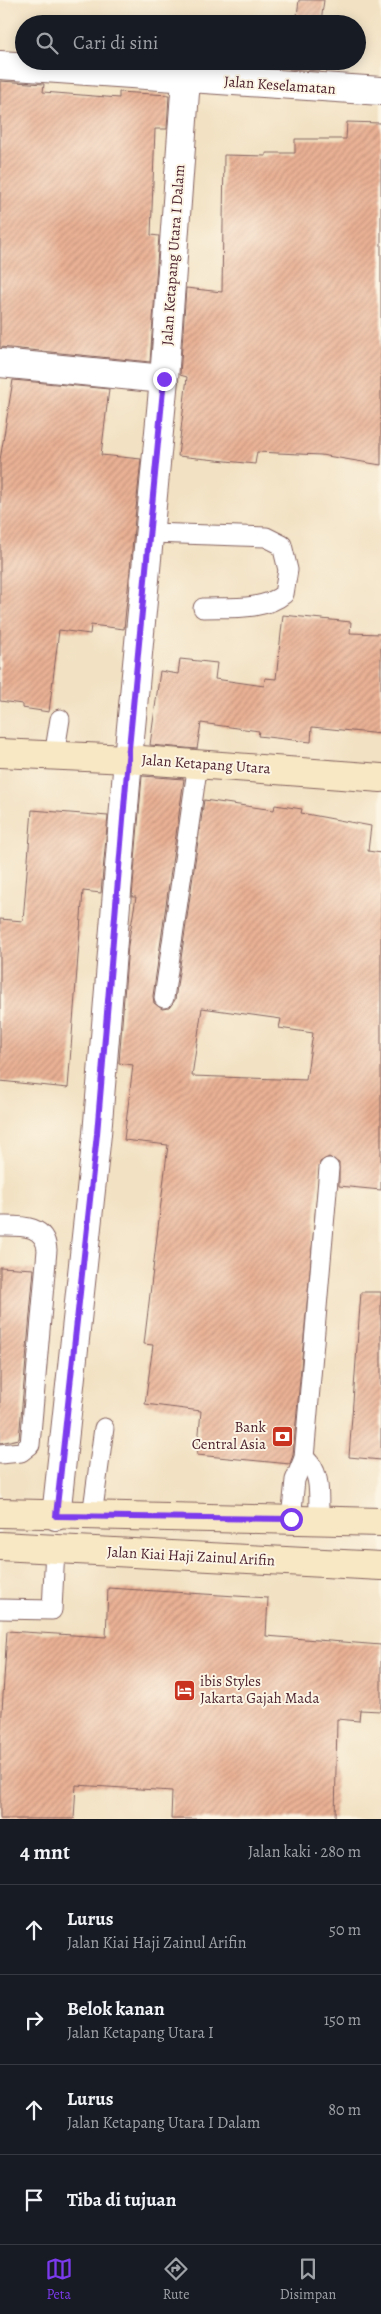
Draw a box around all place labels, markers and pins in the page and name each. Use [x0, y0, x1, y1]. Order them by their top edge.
place label: Bank Central Asia [192, 1417, 267, 1454]
bank icon: Bank Central Asia [270, 1424, 294, 1448]
place label: ibis Styles Jakarta Gajah Mada [200, 1671, 319, 1708]
hotel icon: ibis Styles Jakarta Gajah Mada [172, 1678, 196, 1702]

